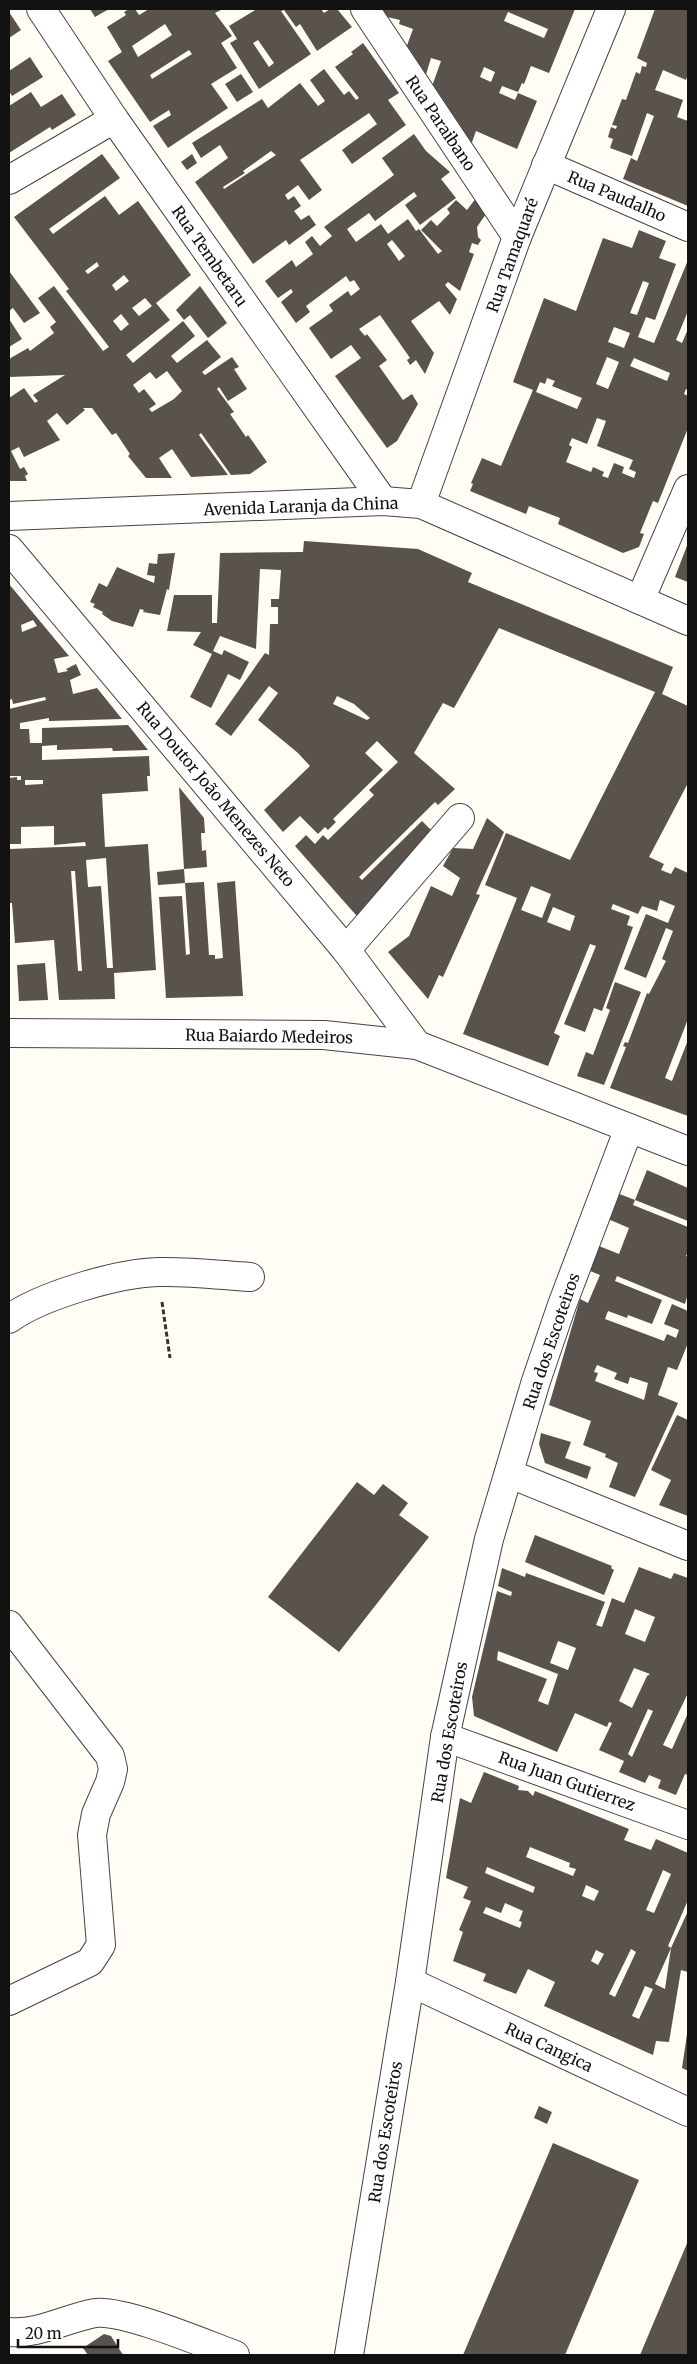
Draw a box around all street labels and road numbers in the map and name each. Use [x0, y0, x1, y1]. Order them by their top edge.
street label: Rua Paraibano [402, 71, 480, 175]
street label: Rua Paudalho [565, 166, 669, 226]
street label: Rua Tamaquaré [482, 195, 542, 315]
street label: Rua Tembetaru [168, 202, 252, 310]
street label: Avenida Laranja da China [202, 493, 399, 519]
street label: Rua Doutor João Menezes Neto [133, 697, 299, 891]
street label: Rua Baiardo Medeiros [185, 1025, 353, 1047]
street label: Rua dos Escoteiros [518, 1270, 584, 1412]
street label: Rua dos Escoteiros [427, 1660, 471, 1804]
street label: Rua Juan Gutierrez [496, 1747, 638, 1815]
street label: Rua Cangica [502, 2018, 596, 2076]
street label: Rua dos Escoteiros [364, 2060, 406, 2204]

